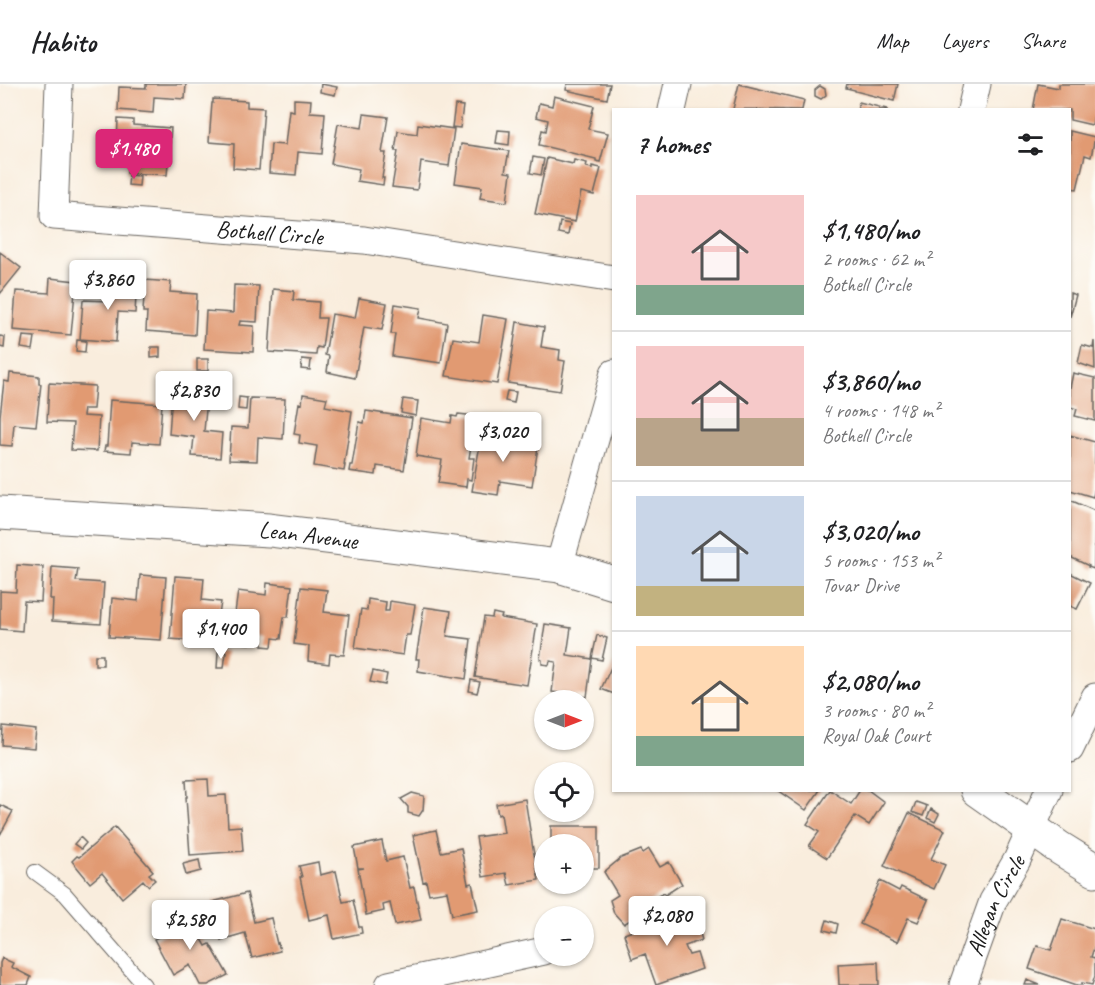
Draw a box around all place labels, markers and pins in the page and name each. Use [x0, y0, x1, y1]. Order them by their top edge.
pin: $1,480 [85, 129, 183, 180]
pin: $3,860 [59, 260, 157, 311]
pin: $2,830 [145, 371, 243, 422]
pin: $3,020 [454, 412, 552, 463]
pin: $1,400 [172, 609, 270, 660]
pin: $2,080 [618, 896, 716, 947]
pin: $2,580 [141, 900, 239, 951]

